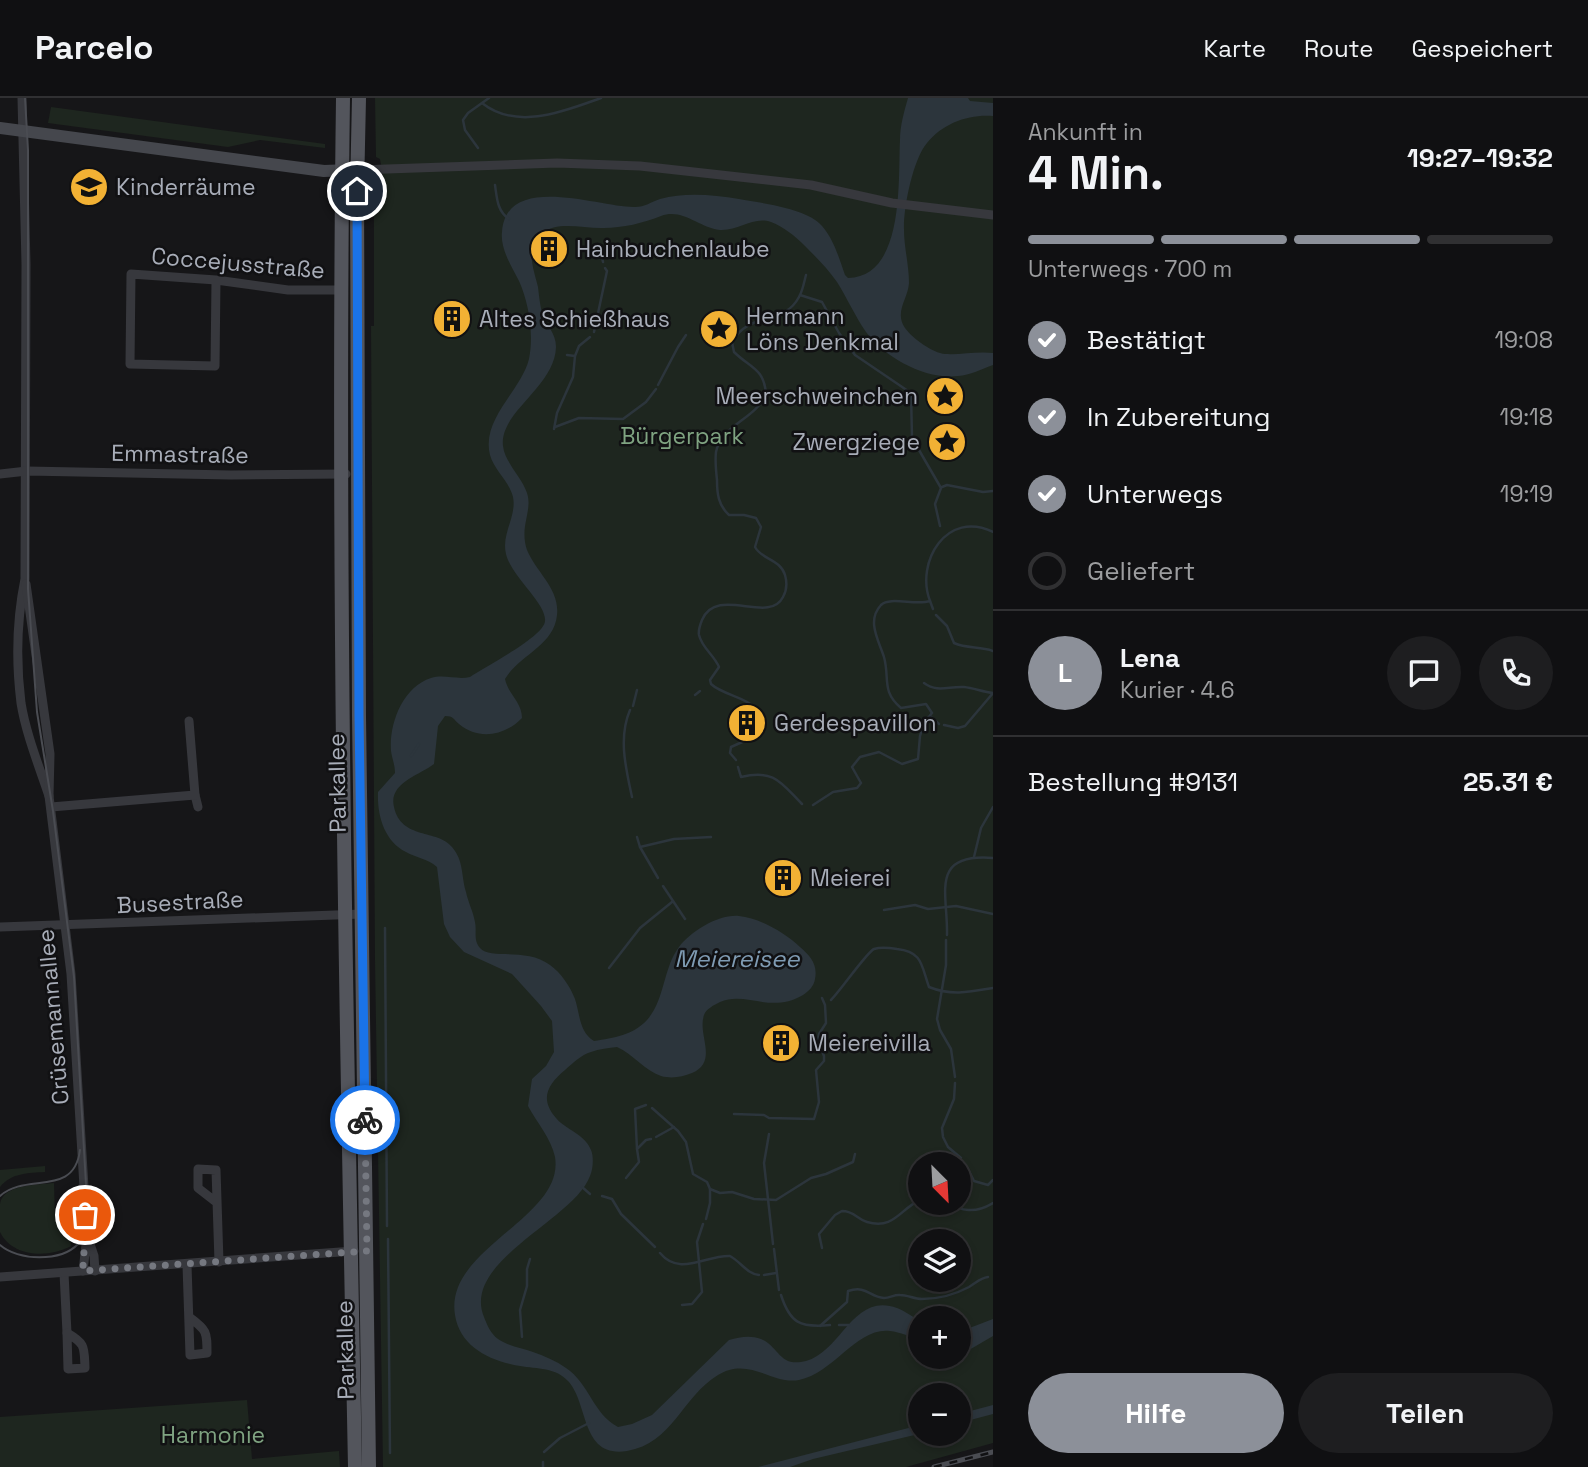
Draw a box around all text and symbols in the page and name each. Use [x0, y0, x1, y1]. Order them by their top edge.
text: Parcelo [35, 27, 154, 69]
text: Karte [1204, 33, 1266, 64]
text: Route [1304, 33, 1373, 64]
text: Gespeichert [1411, 33, 1553, 64]
text: Ankunft in [1028, 117, 1143, 147]
text: 19:27–19:32 [1407, 141, 1553, 175]
text: 4 Min. [1028, 144, 1164, 202]
pin [327, 161, 387, 221]
school or university icon: Kinderräume [68, 166, 110, 208]
place label: Kinderräume [116, 172, 256, 202]
icon: home [338, 172, 376, 210]
building icon: Hainbuchenlaube [528, 228, 570, 270]
place label: Hainbuchenlaube [576, 234, 770, 264]
street label: Coccejusstraße [150, 240, 326, 286]
text: Unterwegs · 700 m [1028, 254, 1232, 284]
building icon: Altes Schießhaus [431, 298, 473, 340]
place label: Hermann Löns Denkmal [746, 301, 899, 357]
place label: Altes Schießhaus [479, 304, 670, 334]
place icon: Hermann Löns Denkmal [698, 308, 740, 350]
icon: check [1028, 321, 1066, 359]
text: Bestätigt [1087, 323, 1206, 357]
text: 19:08 [1494, 325, 1553, 355]
place icon: Meerschweinchen [924, 375, 966, 417]
place label: Meerschweinchen [715, 381, 918, 411]
icon: check [1028, 398, 1066, 436]
text: In Zubereitung [1087, 400, 1271, 434]
text: 19:18 [1500, 402, 1553, 432]
park label: Bürgerpark [620, 421, 744, 451]
place icon: Zwergziege [926, 421, 968, 463]
place label: Zwergziege [793, 427, 920, 457]
street label: Emmastraße [111, 438, 249, 470]
icon: check [1028, 475, 1066, 513]
text: Unterwegs [1087, 477, 1223, 511]
text: 19:19 [1500, 479, 1553, 509]
text: Geliefert [1087, 554, 1195, 588]
button: chat [1387, 636, 1461, 710]
button: phone [1479, 636, 1553, 710]
text: Lena [1120, 641, 1180, 675]
text: L [1058, 656, 1072, 690]
text: Kurier · 4.6 [1120, 675, 1235, 705]
building icon: Gerdespavillon [726, 702, 768, 744]
place label: Gerdespavillon [774, 708, 937, 738]
street label: Parkallee [321, 733, 353, 833]
text: Bestellung #9131 [1028, 765, 1238, 799]
text: 25.31 € [1463, 765, 1553, 799]
building icon: Meierei [762, 857, 804, 899]
place label: Meierei [810, 863, 890, 893]
street label: Busestraße [116, 884, 244, 920]
street label: Crüsemannallee [30, 928, 76, 1106]
water label: Meiereisee [675, 943, 800, 974]
building icon: Meiereivilla [760, 1022, 802, 1064]
place label: Meiereivilla [808, 1028, 931, 1058]
courier [330, 1085, 400, 1155]
icon: bike [346, 1101, 384, 1139]
north arrow [908, 1152, 971, 1214]
map controls [908, 1152, 971, 1446]
pin [55, 1185, 115, 1245]
icon: bag [66, 1196, 104, 1234]
button: layers [908, 1229, 971, 1292]
street label: Parkallee [329, 1300, 361, 1400]
button: + [908, 1306, 971, 1369]
button: Hilfe [1028, 1373, 1284, 1453]
button: Teilen [1298, 1373, 1553, 1453]
button: − [908, 1383, 971, 1446]
park label: Harmonie [161, 1420, 265, 1450]

